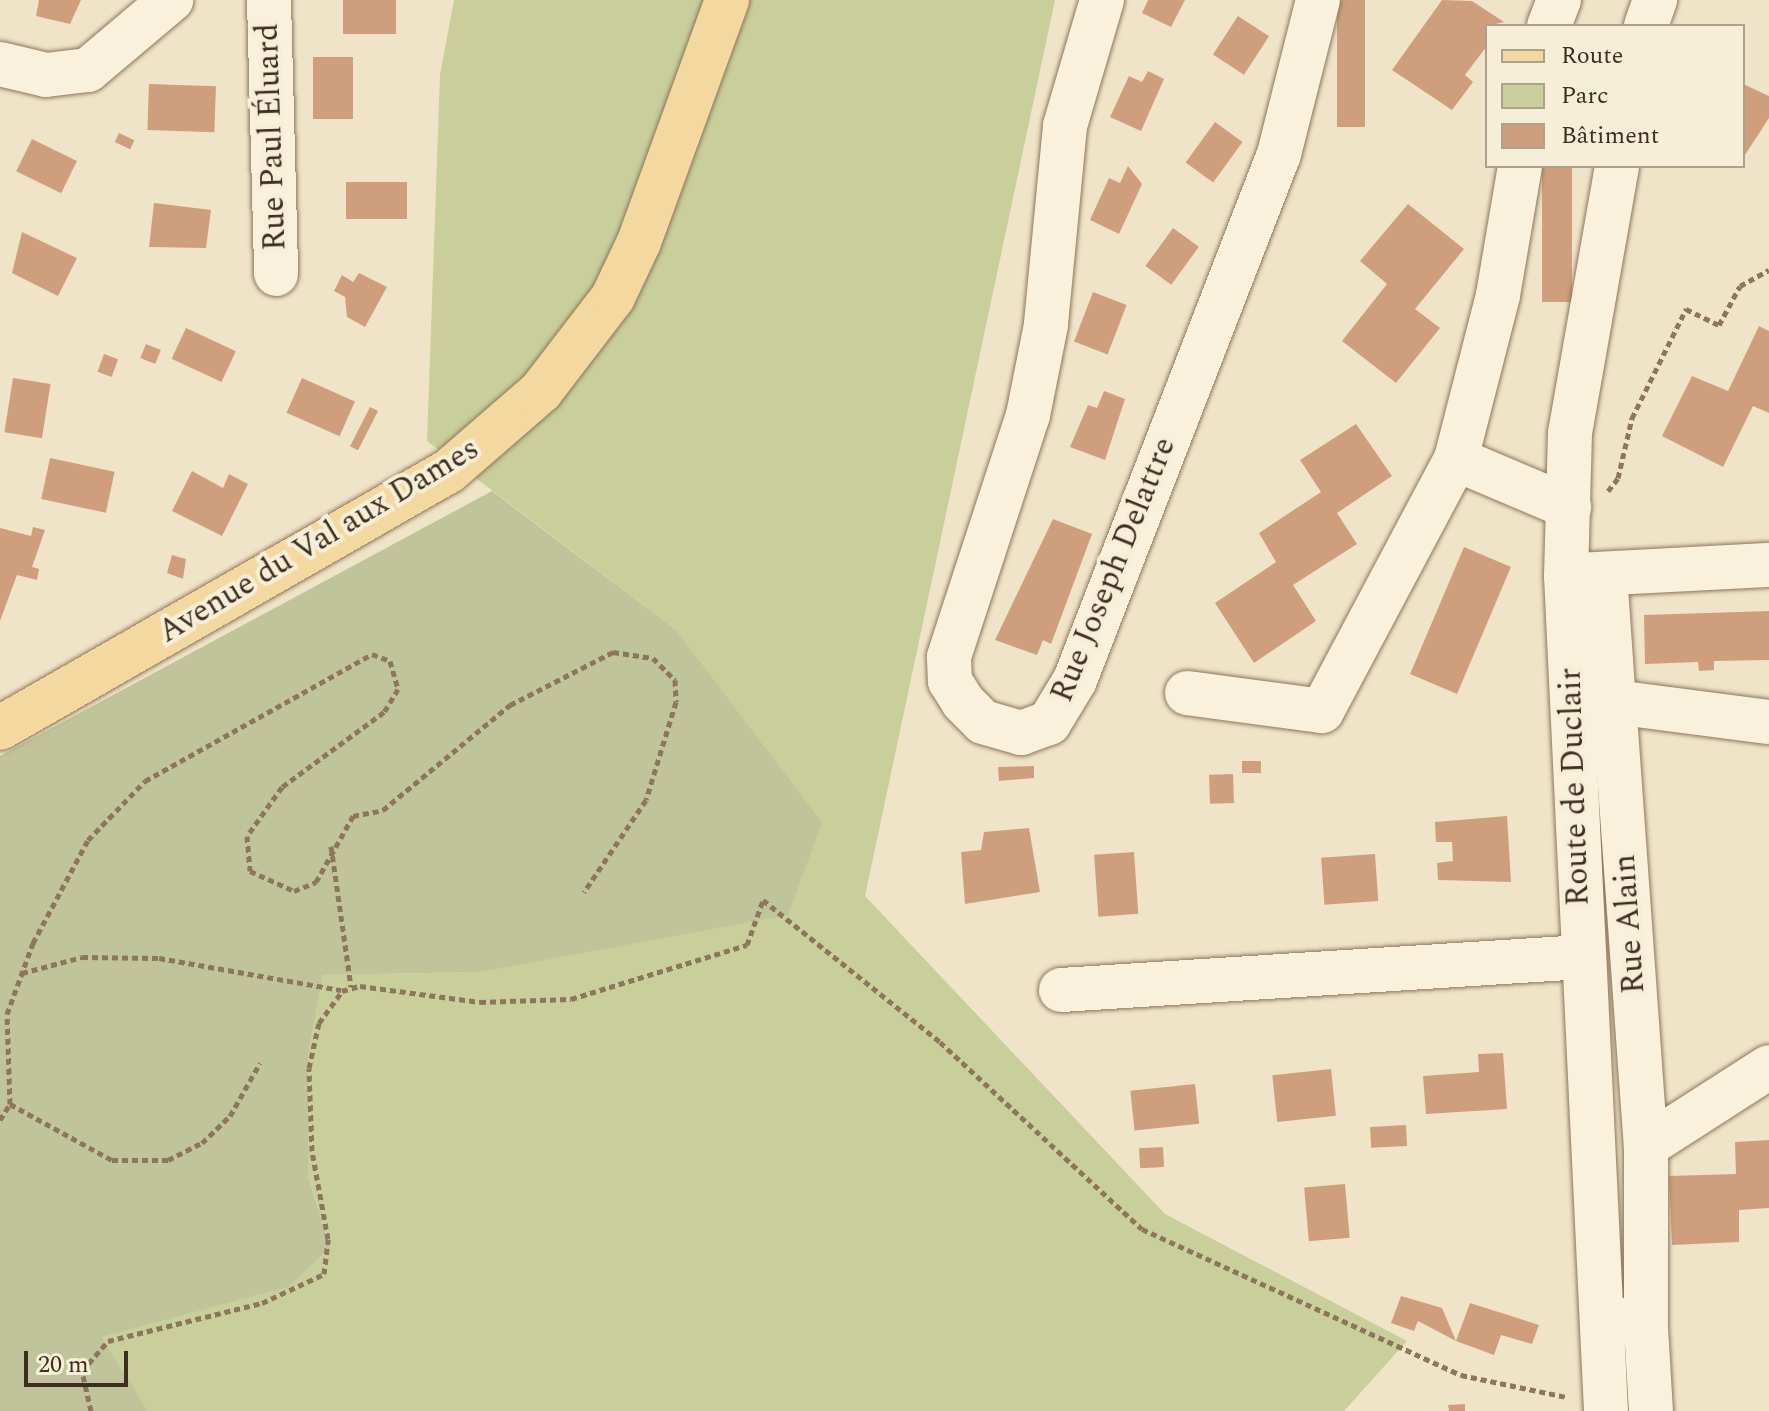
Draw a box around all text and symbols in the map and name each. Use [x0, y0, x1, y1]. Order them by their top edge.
street label: Rue Paul Éluard [249, 22, 295, 252]
legend [1485, 24, 1745, 168]
text: Route [1561, 38, 1623, 74]
text: Parc [1561, 78, 1609, 114]
text: Bâtiment [1561, 118, 1659, 154]
street label: Avenue du Val aux Dames [152, 430, 486, 652]
street label: Rue Joseph Delattre [1043, 432, 1185, 708]
street label: Route de Duclair [1552, 667, 1598, 907]
street label: Rue Alain [1606, 853, 1654, 995]
scale bar [28, 1335, 132, 1385]
text: 20 m [38, 1347, 89, 1383]

